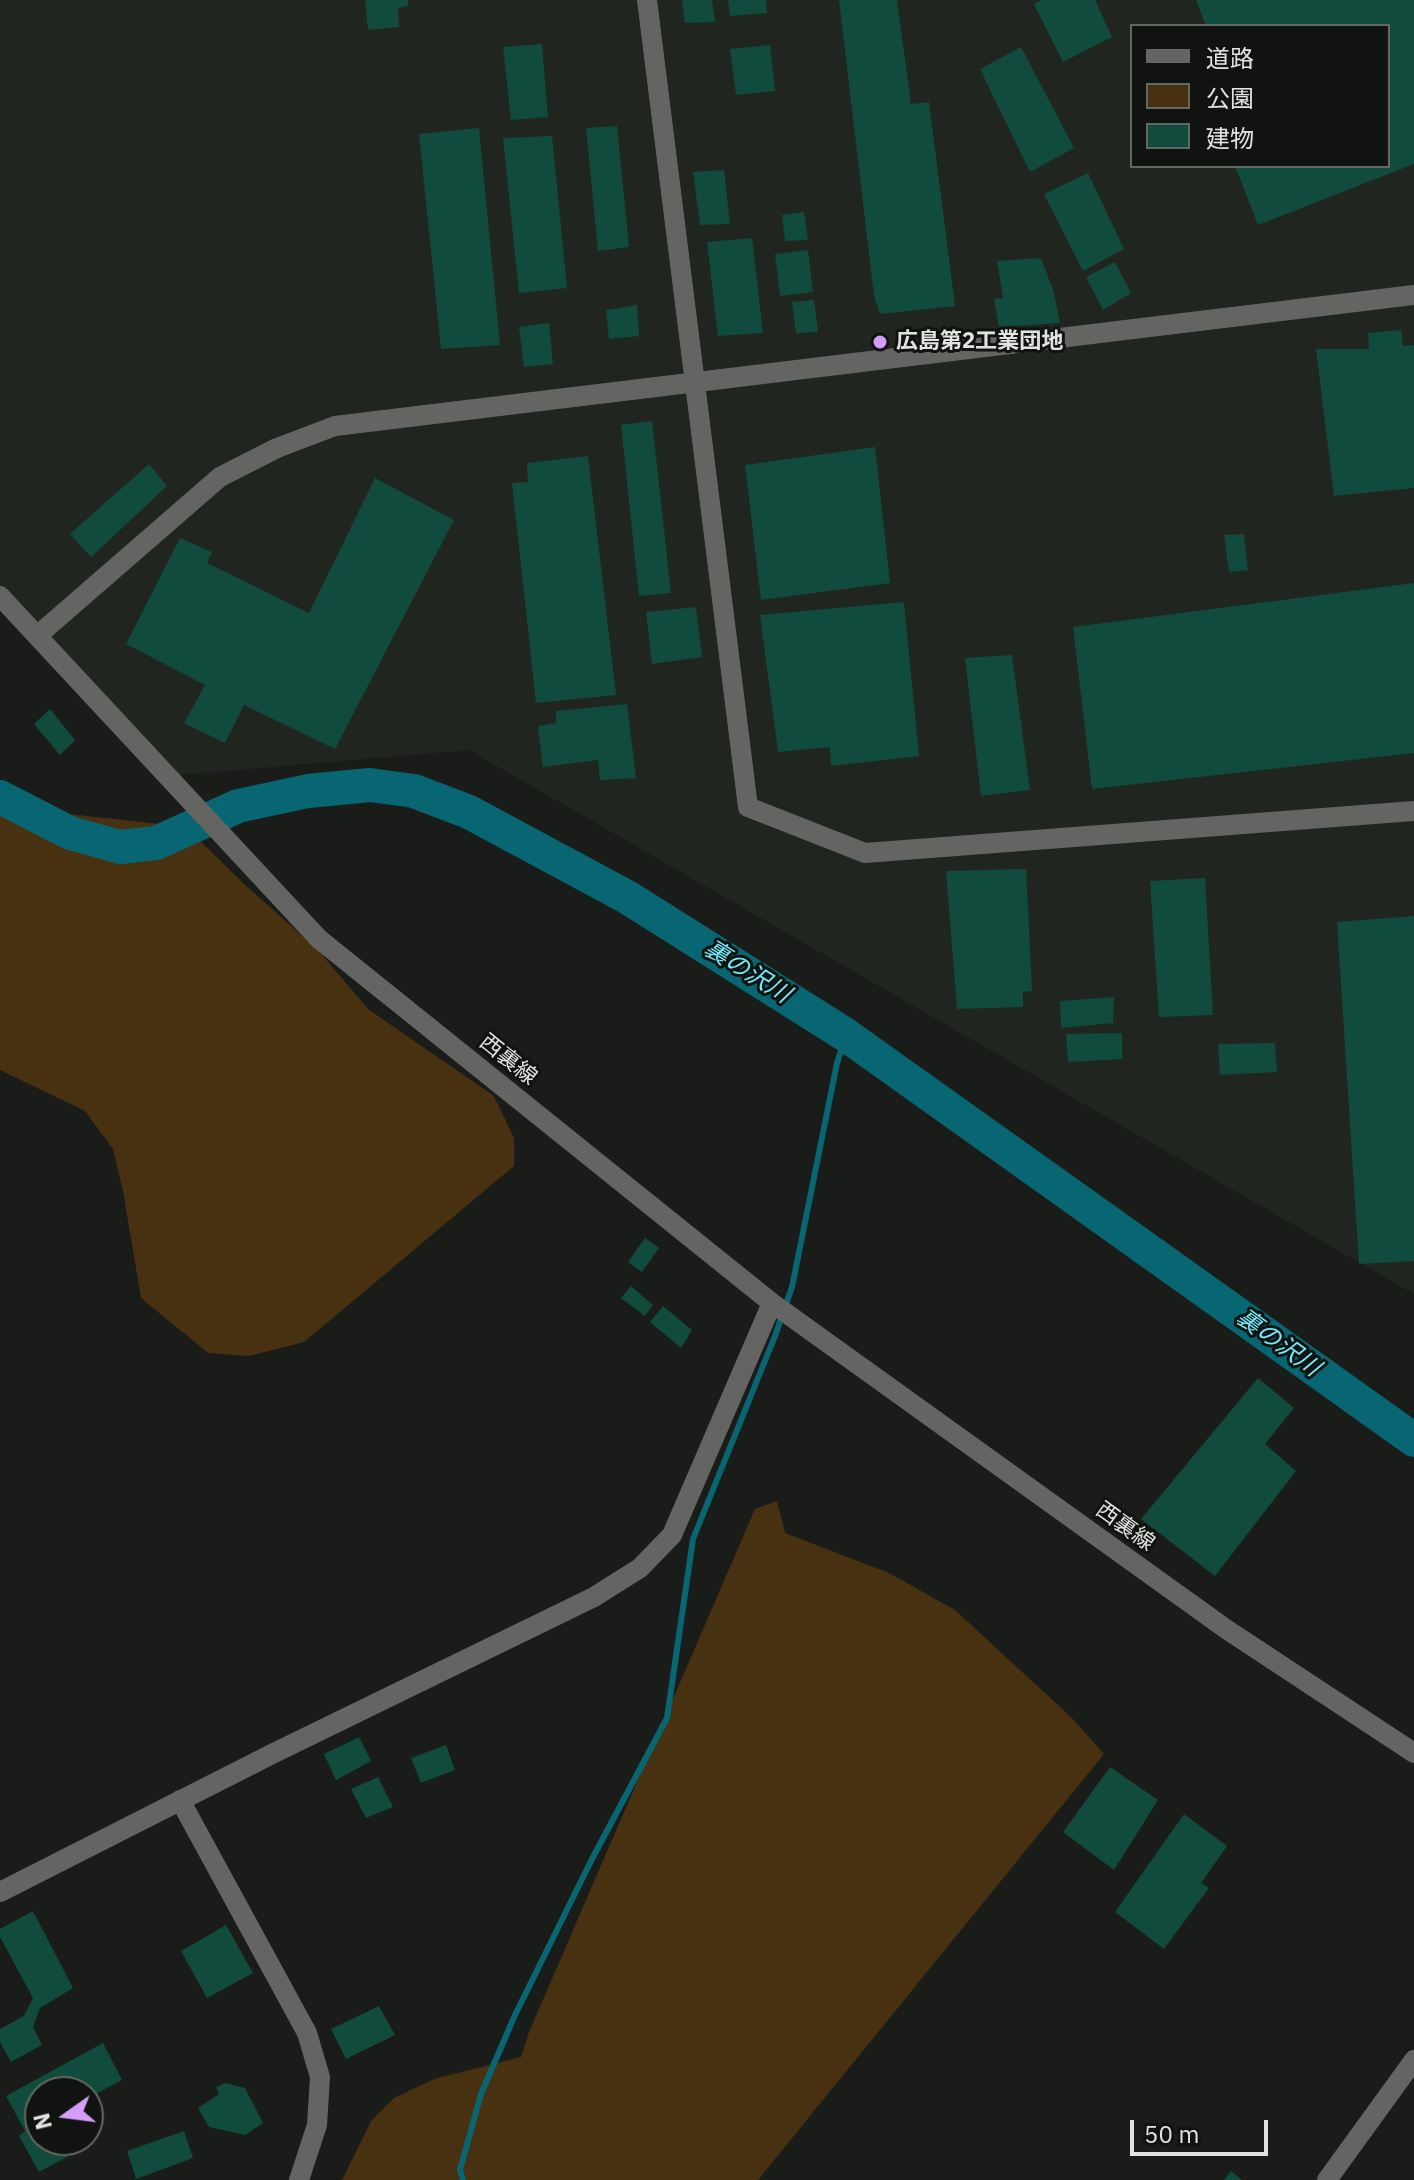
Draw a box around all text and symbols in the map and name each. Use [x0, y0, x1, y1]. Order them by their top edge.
legend [1130, 24, 1390, 168]
text: 道路 [1206, 42, 1254, 74]
text: 公園 [1206, 82, 1254, 114]
text: 建物 [1206, 122, 1254, 154]
place label: 広島第2工業団地 [896, 329, 1063, 355]
marker: 広島第2工業団地 [871, 333, 889, 351]
water label: 裏の沢川 [699, 934, 795, 1010]
street label: 西裏線 [474, 1029, 542, 1091]
water label: 裏の沢川 [1231, 1303, 1325, 1383]
street label: 西裏線 [1091, 1497, 1159, 1557]
north arrow [24, 2076, 104, 2156]
scale bar [1134, 2104, 1272, 2154]
text: N [26, 2110, 58, 2133]
text: 50 m [1144, 2118, 1199, 2150]

